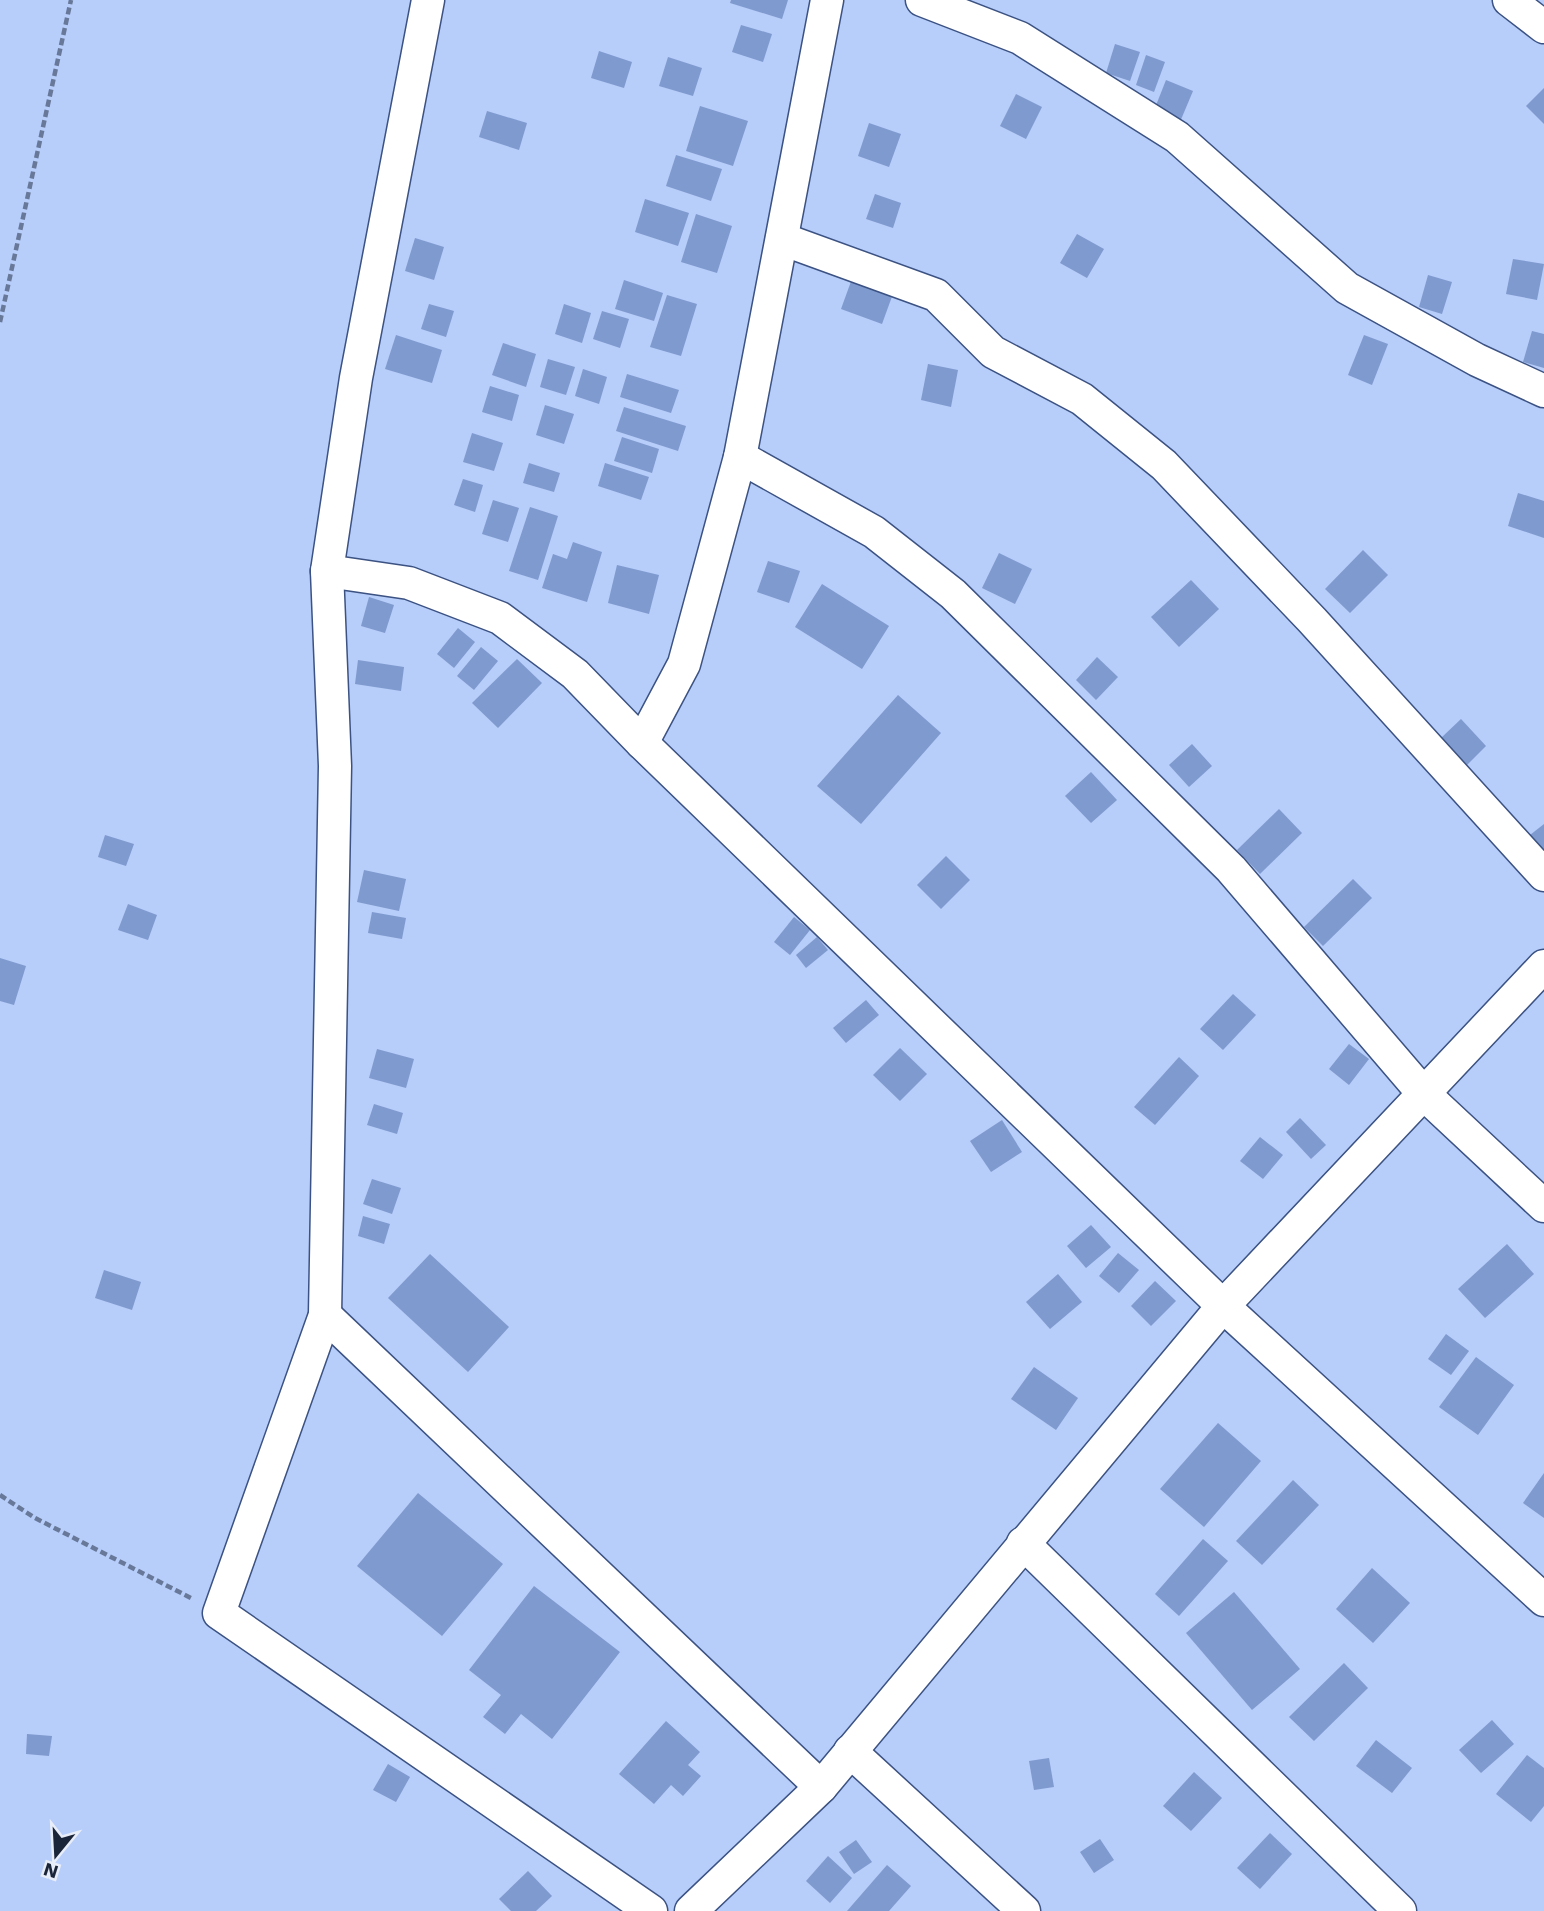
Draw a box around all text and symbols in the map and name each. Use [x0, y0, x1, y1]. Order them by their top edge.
north arrow [21, 1820, 91, 1890]
text: N [41, 1858, 61, 1884]

